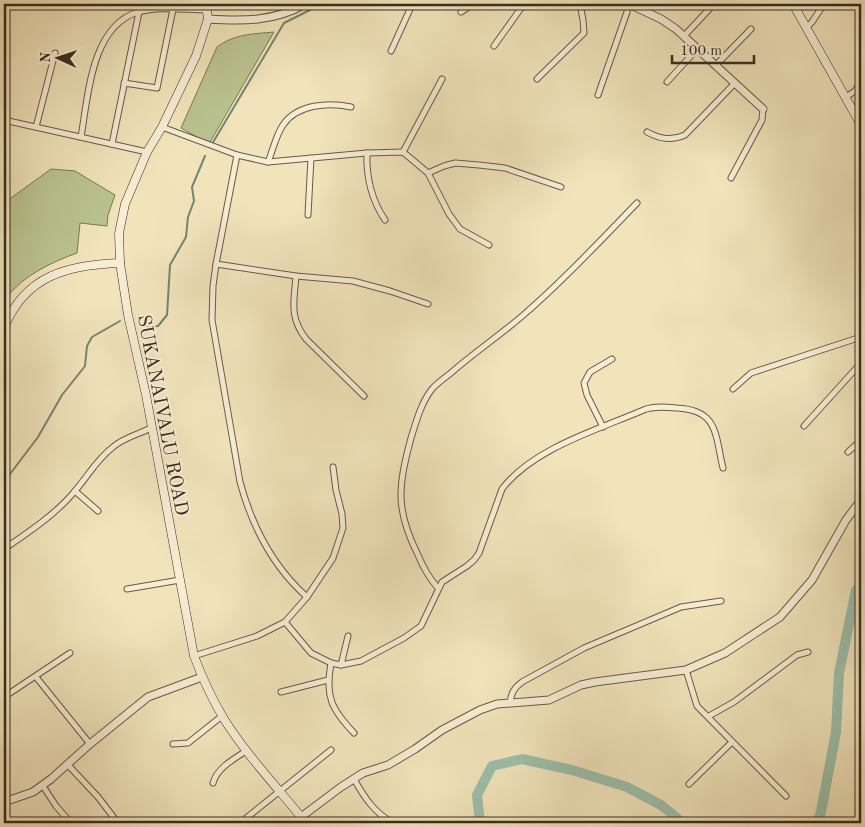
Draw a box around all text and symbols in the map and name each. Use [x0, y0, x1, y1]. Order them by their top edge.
north arrow [32, 32, 82, 82]
scale bar [672, 32, 755, 64]
text: 100 m [680, 44, 722, 59]
text: N [39, 51, 53, 63]
street label: SUKANAIVALU ROAD [133, 313, 190, 518]

